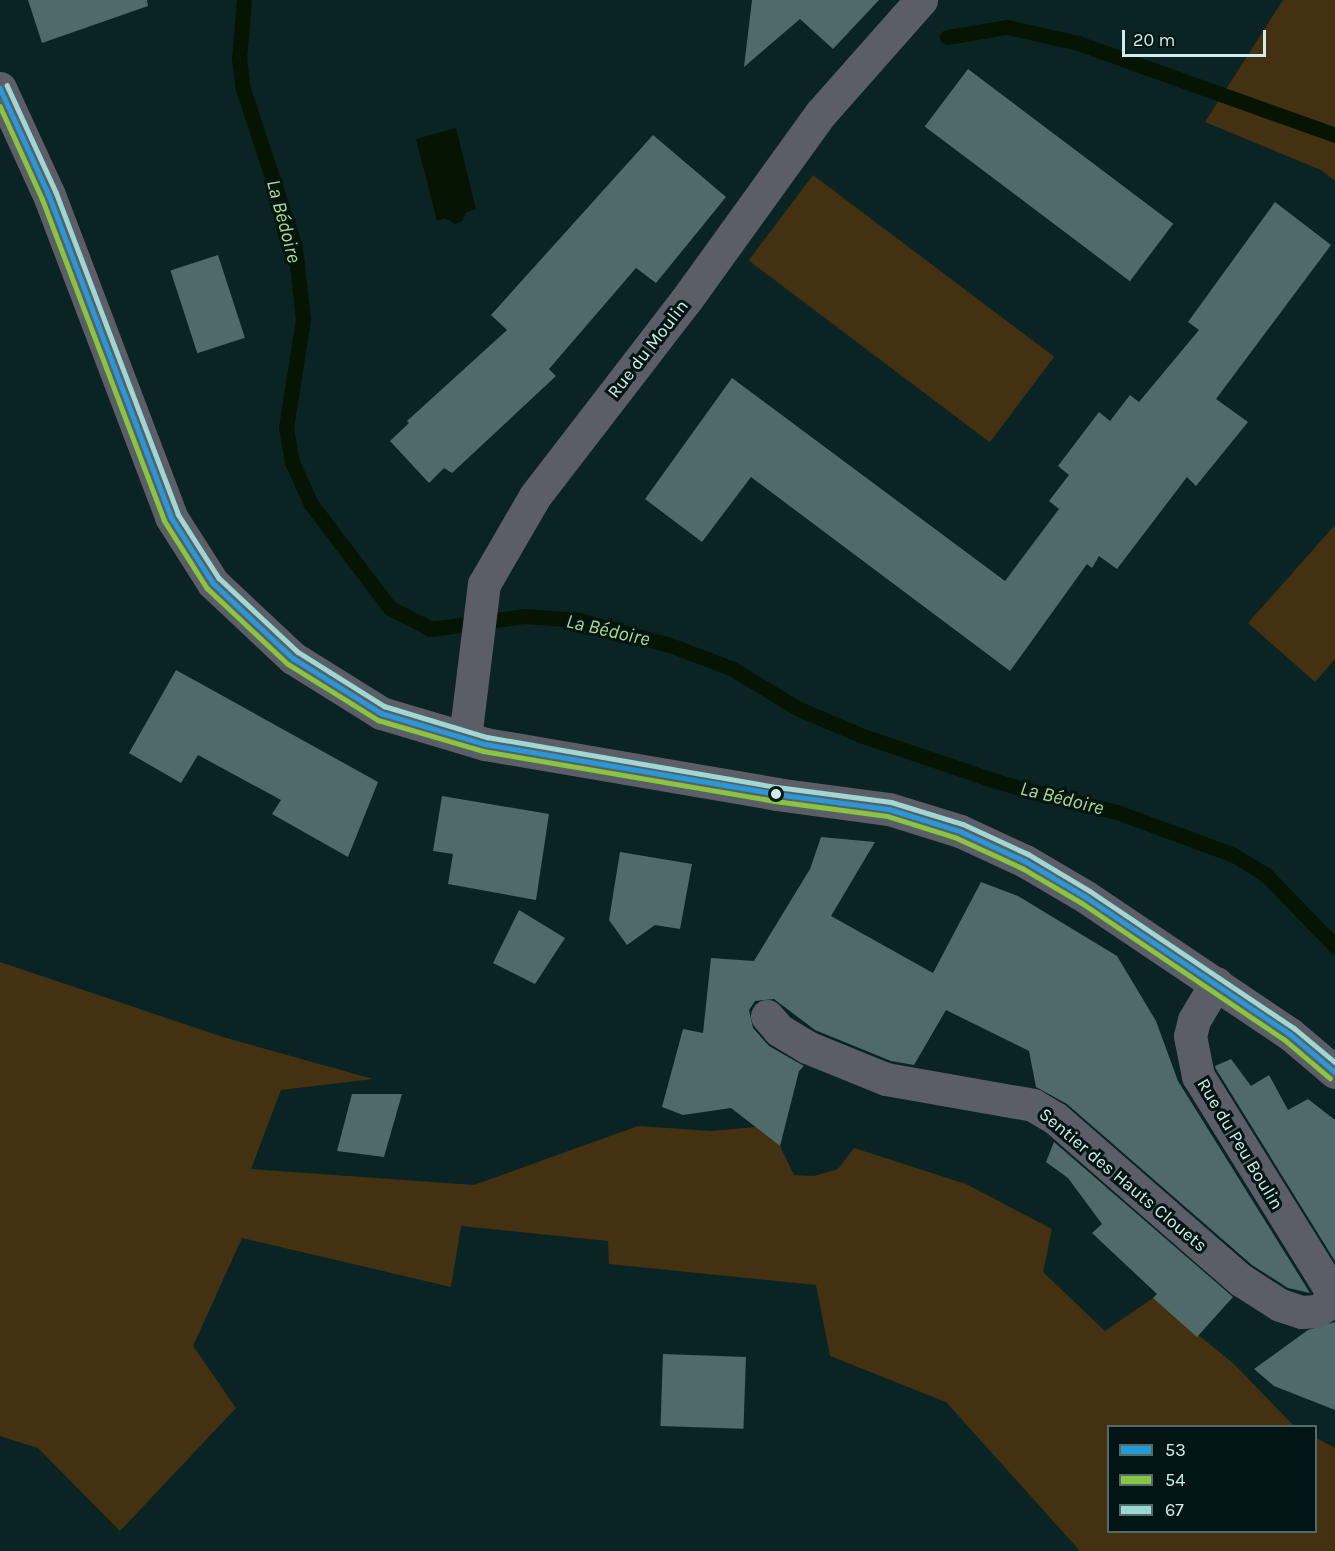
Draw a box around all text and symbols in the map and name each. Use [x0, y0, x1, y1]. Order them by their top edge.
scale bar [1125, 18, 1269, 56]
text: 20 m [1133, 29, 1175, 51]
water label: La Bédoire [261, 177, 307, 265]
street label: Rue du Moulin [603, 296, 693, 402]
water label: La Bédoire [564, 609, 652, 651]
water label: La Bédoire [1018, 776, 1106, 820]
unlabelled marker [770, 788, 782, 800]
street label: Rue du Peu Boulin [1192, 1075, 1288, 1213]
street label: Sentier des Hauts Clouets [1035, 1103, 1211, 1257]
legend [1107, 1425, 1317, 1533]
text: 53 [1165, 1439, 1186, 1461]
text: 54 [1165, 1469, 1185, 1491]
text: 67 [1165, 1499, 1184, 1521]

